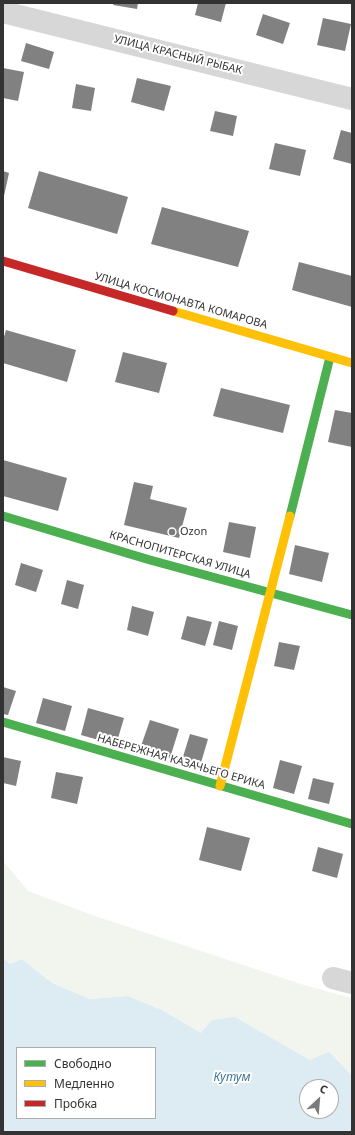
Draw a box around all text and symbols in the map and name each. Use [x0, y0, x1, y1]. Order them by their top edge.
street label: УЛИЦА КРАСНЫЙ РЫБАК [112, 33, 244, 77]
street label: УЛИЦА КОСМОНАВТА КОМАРОВА [93, 270, 269, 332]
place label: Ozon [180, 525, 207, 539]
marker: Ozon [167, 527, 177, 537]
street label: КРАСНОПИТЕРСКАЯ УЛИЦА [108, 528, 252, 582]
street label: НАБЕРЕЖНАЯ КАЗАЧЬЕГО ЕРИКА [95, 732, 267, 792]
legend [16, 1047, 156, 1119]
text: Свободно [54, 1055, 112, 1072]
water label: Кутум [213, 1071, 251, 1085]
text: Медленно [54, 1075, 114, 1092]
north arrow [299, 1079, 339, 1119]
text: С [318, 1080, 331, 1097]
text: Пробка [54, 1095, 97, 1112]

